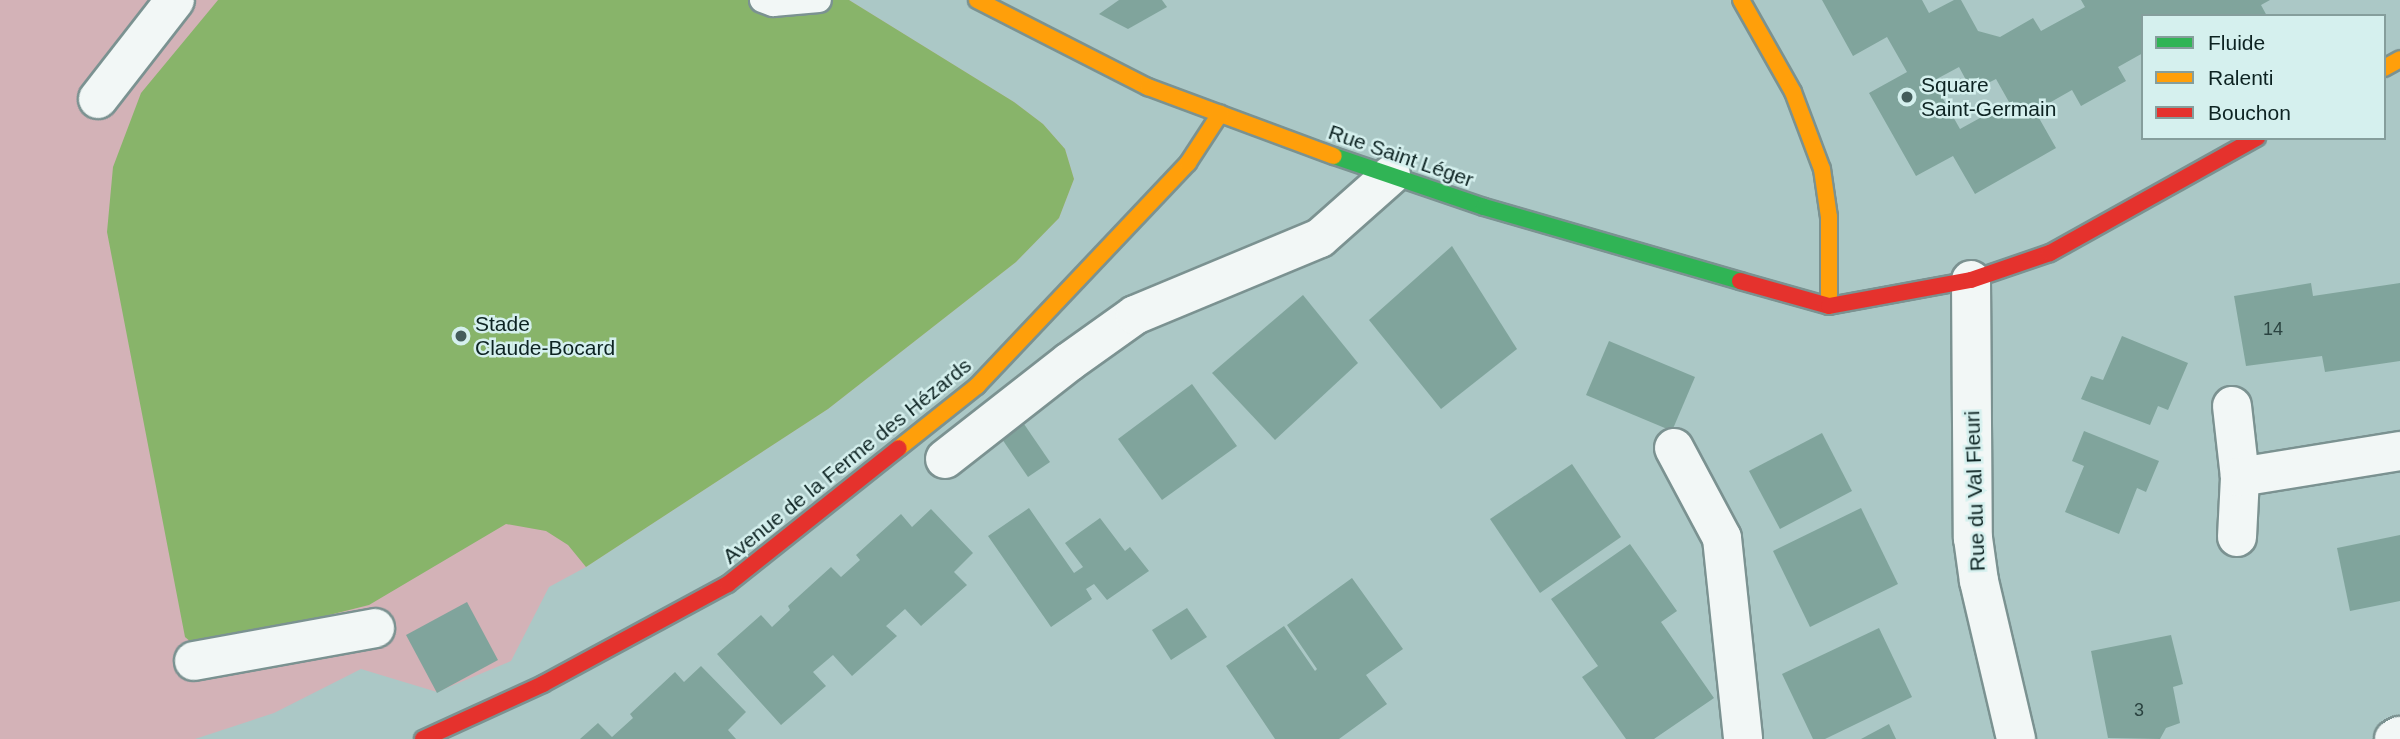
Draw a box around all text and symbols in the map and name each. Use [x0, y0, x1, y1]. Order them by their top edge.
legend [2141, 14, 2386, 140]
text: Fluide [2208, 31, 2265, 54]
text: Ralenti [2208, 66, 2273, 89]
place label: Square Saint-Germain [1921, 72, 2056, 122]
marker: Square Saint-Germain [1899, 89, 1915, 105]
text: Bouchon [2208, 101, 2291, 124]
street label: Rue Saint Léger [1325, 119, 1477, 193]
place label: Stade Claude-Bocard [475, 311, 615, 361]
house number: 14 [2263, 318, 2283, 340]
marker: Stade Claude-Bocard [453, 328, 469, 344]
street label: Avenue de la Ferme des Hézards [718, 353, 976, 569]
street label: Rue du Val Fleuri [1960, 410, 1990, 572]
house number: 3 [2134, 699, 2144, 721]

